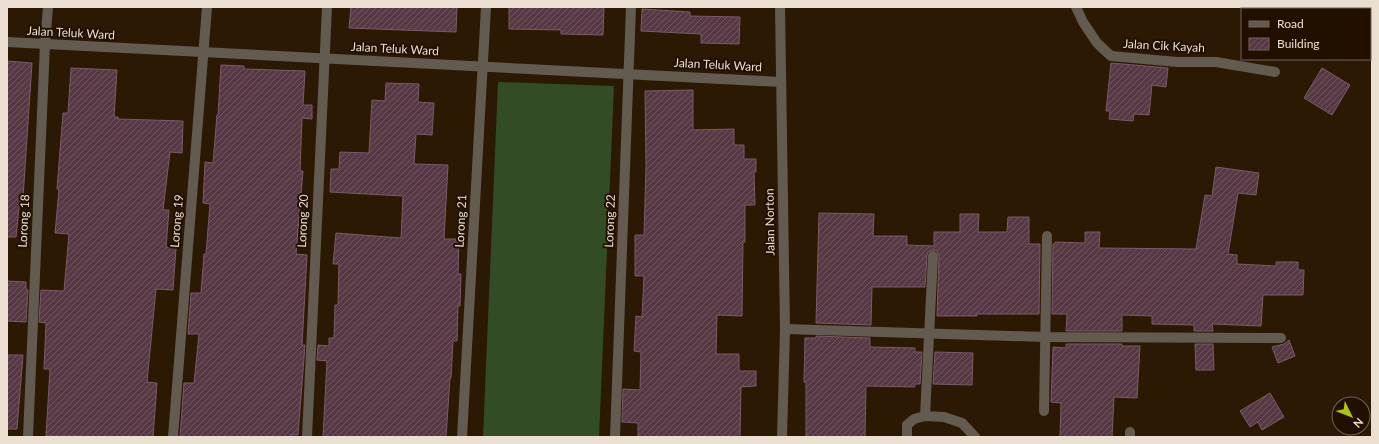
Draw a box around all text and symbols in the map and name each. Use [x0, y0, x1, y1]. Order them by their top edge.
legend [1241, 8, 1371, 60]
text: Road [1277, 16, 1304, 31]
street label: Jalan Teluk Ward [27, 23, 115, 42]
street label: Jalan Cik Kayah [1123, 36, 1205, 55]
text: Building [1277, 36, 1320, 51]
street label: Jalan Teluk Ward [351, 39, 439, 58]
street label: Jalan Teluk Ward [674, 55, 762, 74]
street label: Jalan Norton [761, 188, 778, 256]
street label: Lorong 18 [15, 194, 32, 248]
street label: Lorong 19 [167, 194, 186, 248]
street label: Lorong 20 [294, 194, 311, 248]
street label: Lorong 21 [452, 194, 469, 248]
street label: Lorong 22 [601, 194, 618, 248]
north arrow [1331, 396, 1371, 436]
text: N [1351, 416, 1366, 431]

